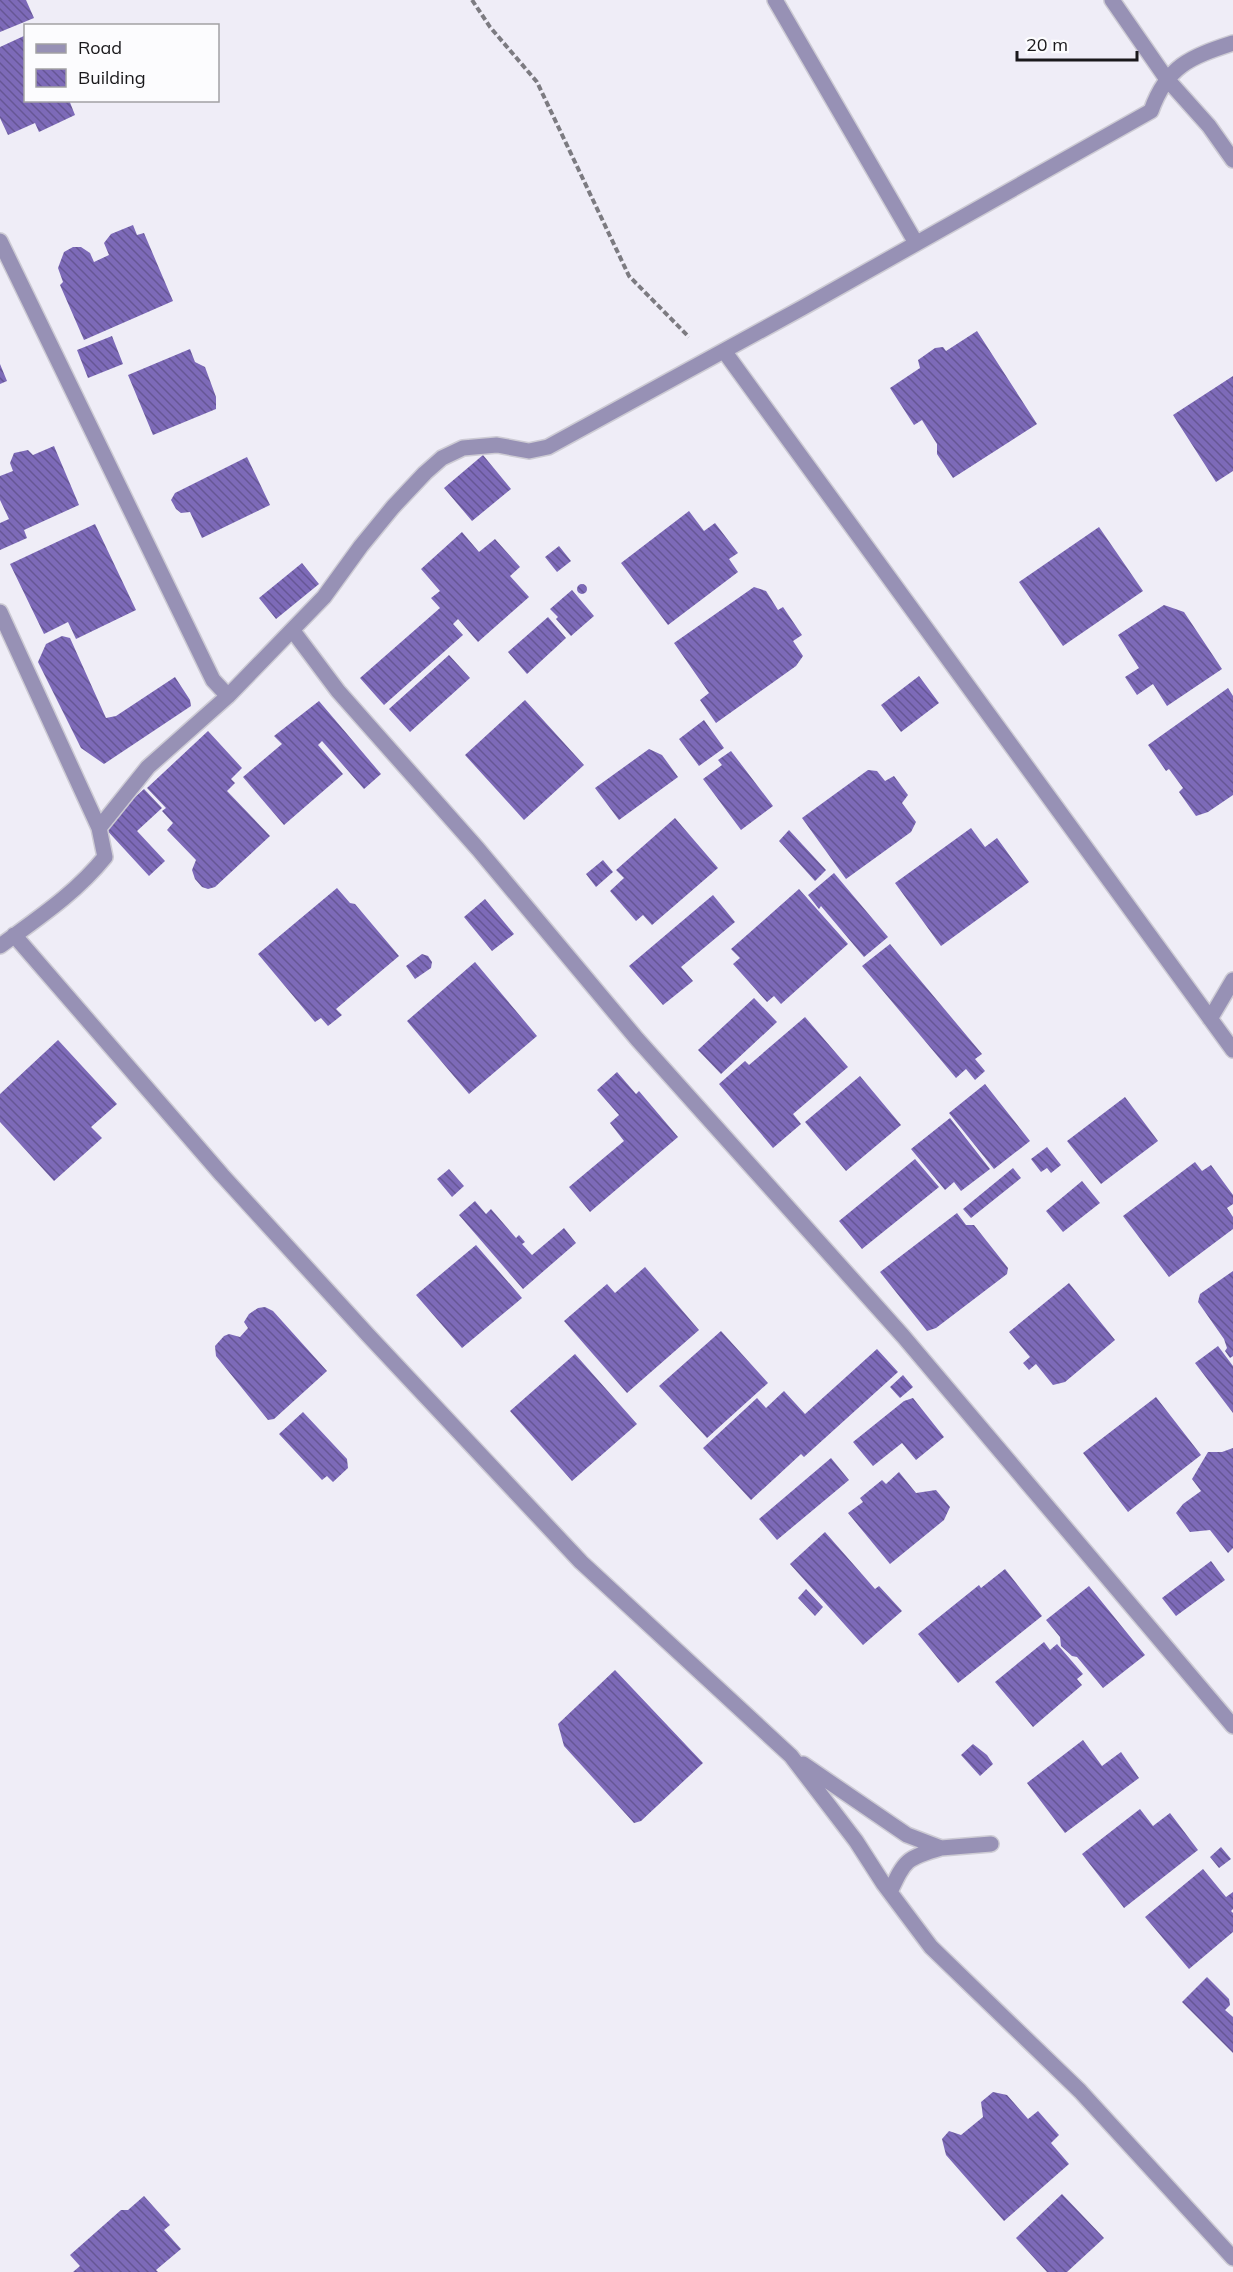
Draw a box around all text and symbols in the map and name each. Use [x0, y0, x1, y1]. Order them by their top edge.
legend [24, 24, 219, 102]
scale bar [1017, 24, 1137, 62]
text: 20 m [1026, 33, 1068, 56]
text: Road [78, 36, 122, 59]
text: Building [78, 66, 146, 89]

